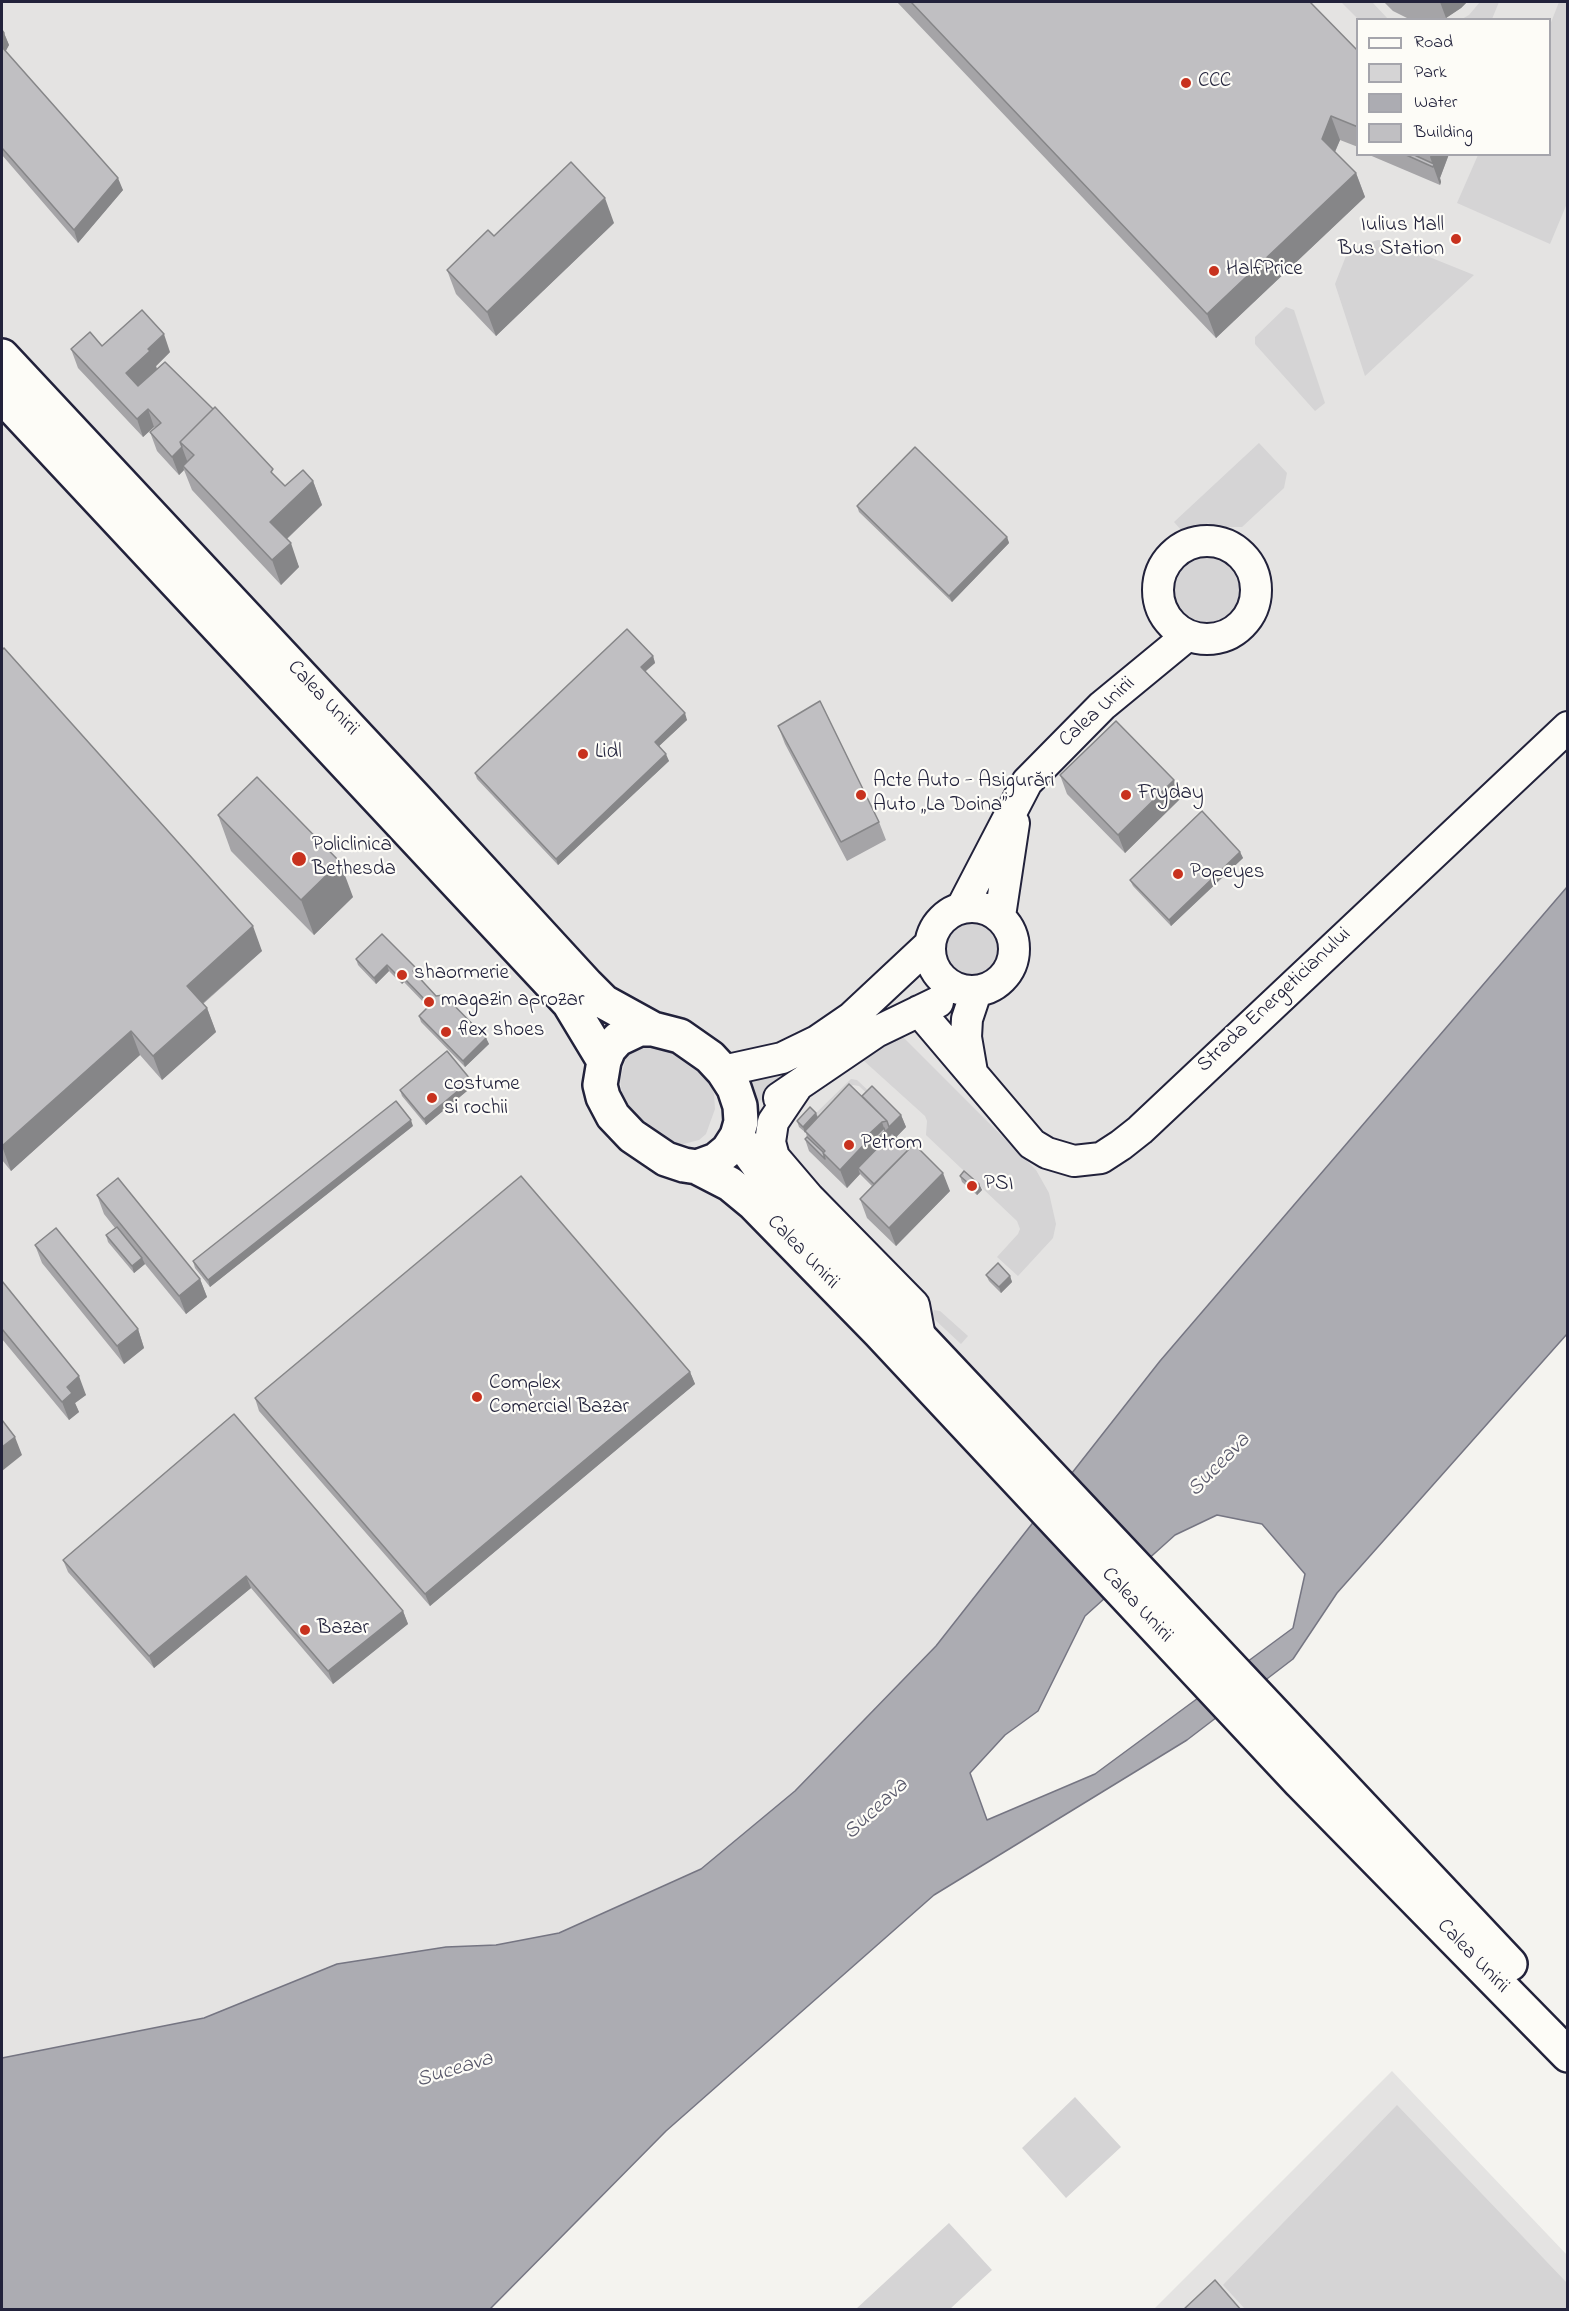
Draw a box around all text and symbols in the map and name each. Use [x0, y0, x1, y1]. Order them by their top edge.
legend [1356, 18, 1551, 156]
text: Road [1414, 30, 1453, 56]
text: Park [1414, 60, 1447, 86]
place label: CCC [1198, 70, 1231, 96]
marker: CCC [1179, 76, 1193, 90]
text: Water [1414, 90, 1457, 116]
text: Building [1414, 120, 1473, 146]
place label: Iulius Mall Bus Station [1338, 214, 1444, 264]
marker: Iulius Mall Bus Station [1449, 232, 1463, 246]
place label: HalfPrice [1226, 258, 1303, 284]
marker: HalfPrice [1207, 264, 1221, 278]
street label: Calea Unirii [281, 656, 363, 742]
street label: Calea Unirii [1055, 672, 1141, 754]
place label: Lidl [595, 741, 622, 767]
marker: Lidl [576, 747, 590, 761]
place label: Acte Auto - Asigurări Auto „La Doina” [873, 770, 1054, 820]
place label: Fryday [1138, 782, 1204, 808]
marker: Acte Auto - Asigurări Auto „La Doina” [854, 788, 868, 802]
marker: Fryday [1119, 788, 1133, 802]
place label: Policlinica Bethesda [312, 834, 396, 884]
marker: Policlinica Bethesda [290, 850, 308, 868]
place label: Popeyes [1190, 861, 1264, 887]
marker: Popeyes [1171, 867, 1185, 881]
street label: Strada Energeticianului [1193, 923, 1357, 1079]
place label: shaormerie [414, 962, 509, 988]
marker: shaormerie [395, 968, 409, 982]
place label: magazin aprozar [441, 989, 584, 1015]
marker: magazin aprozar [422, 995, 436, 1009]
place label: flex shoes [458, 1019, 544, 1045]
marker: flex shoes [439, 1025, 453, 1039]
place label: costume si rochii [444, 1073, 520, 1123]
marker: costume si rochii [425, 1091, 439, 1105]
place label: Petrom [861, 1132, 922, 1158]
marker: Petrom [842, 1138, 856, 1152]
place label: PSI [984, 1173, 1013, 1199]
marker: PSI [965, 1179, 979, 1193]
street label: Calea Unirii [760, 1210, 844, 1296]
place label: Complex Comercial Bazar [489, 1372, 629, 1422]
marker: Complex Comercial Bazar [470, 1390, 484, 1404]
water label: Suceava [1183, 1429, 1257, 1503]
street label: Calea Unirii [1095, 1563, 1177, 1649]
place label: Bazar [317, 1617, 369, 1643]
marker: Bazar [298, 1623, 312, 1637]
water label: Suceava [839, 1774, 915, 1846]
street label: Calea Unirii [1430, 1914, 1514, 2000]
water label: Suceava [414, 2047, 496, 2095]

